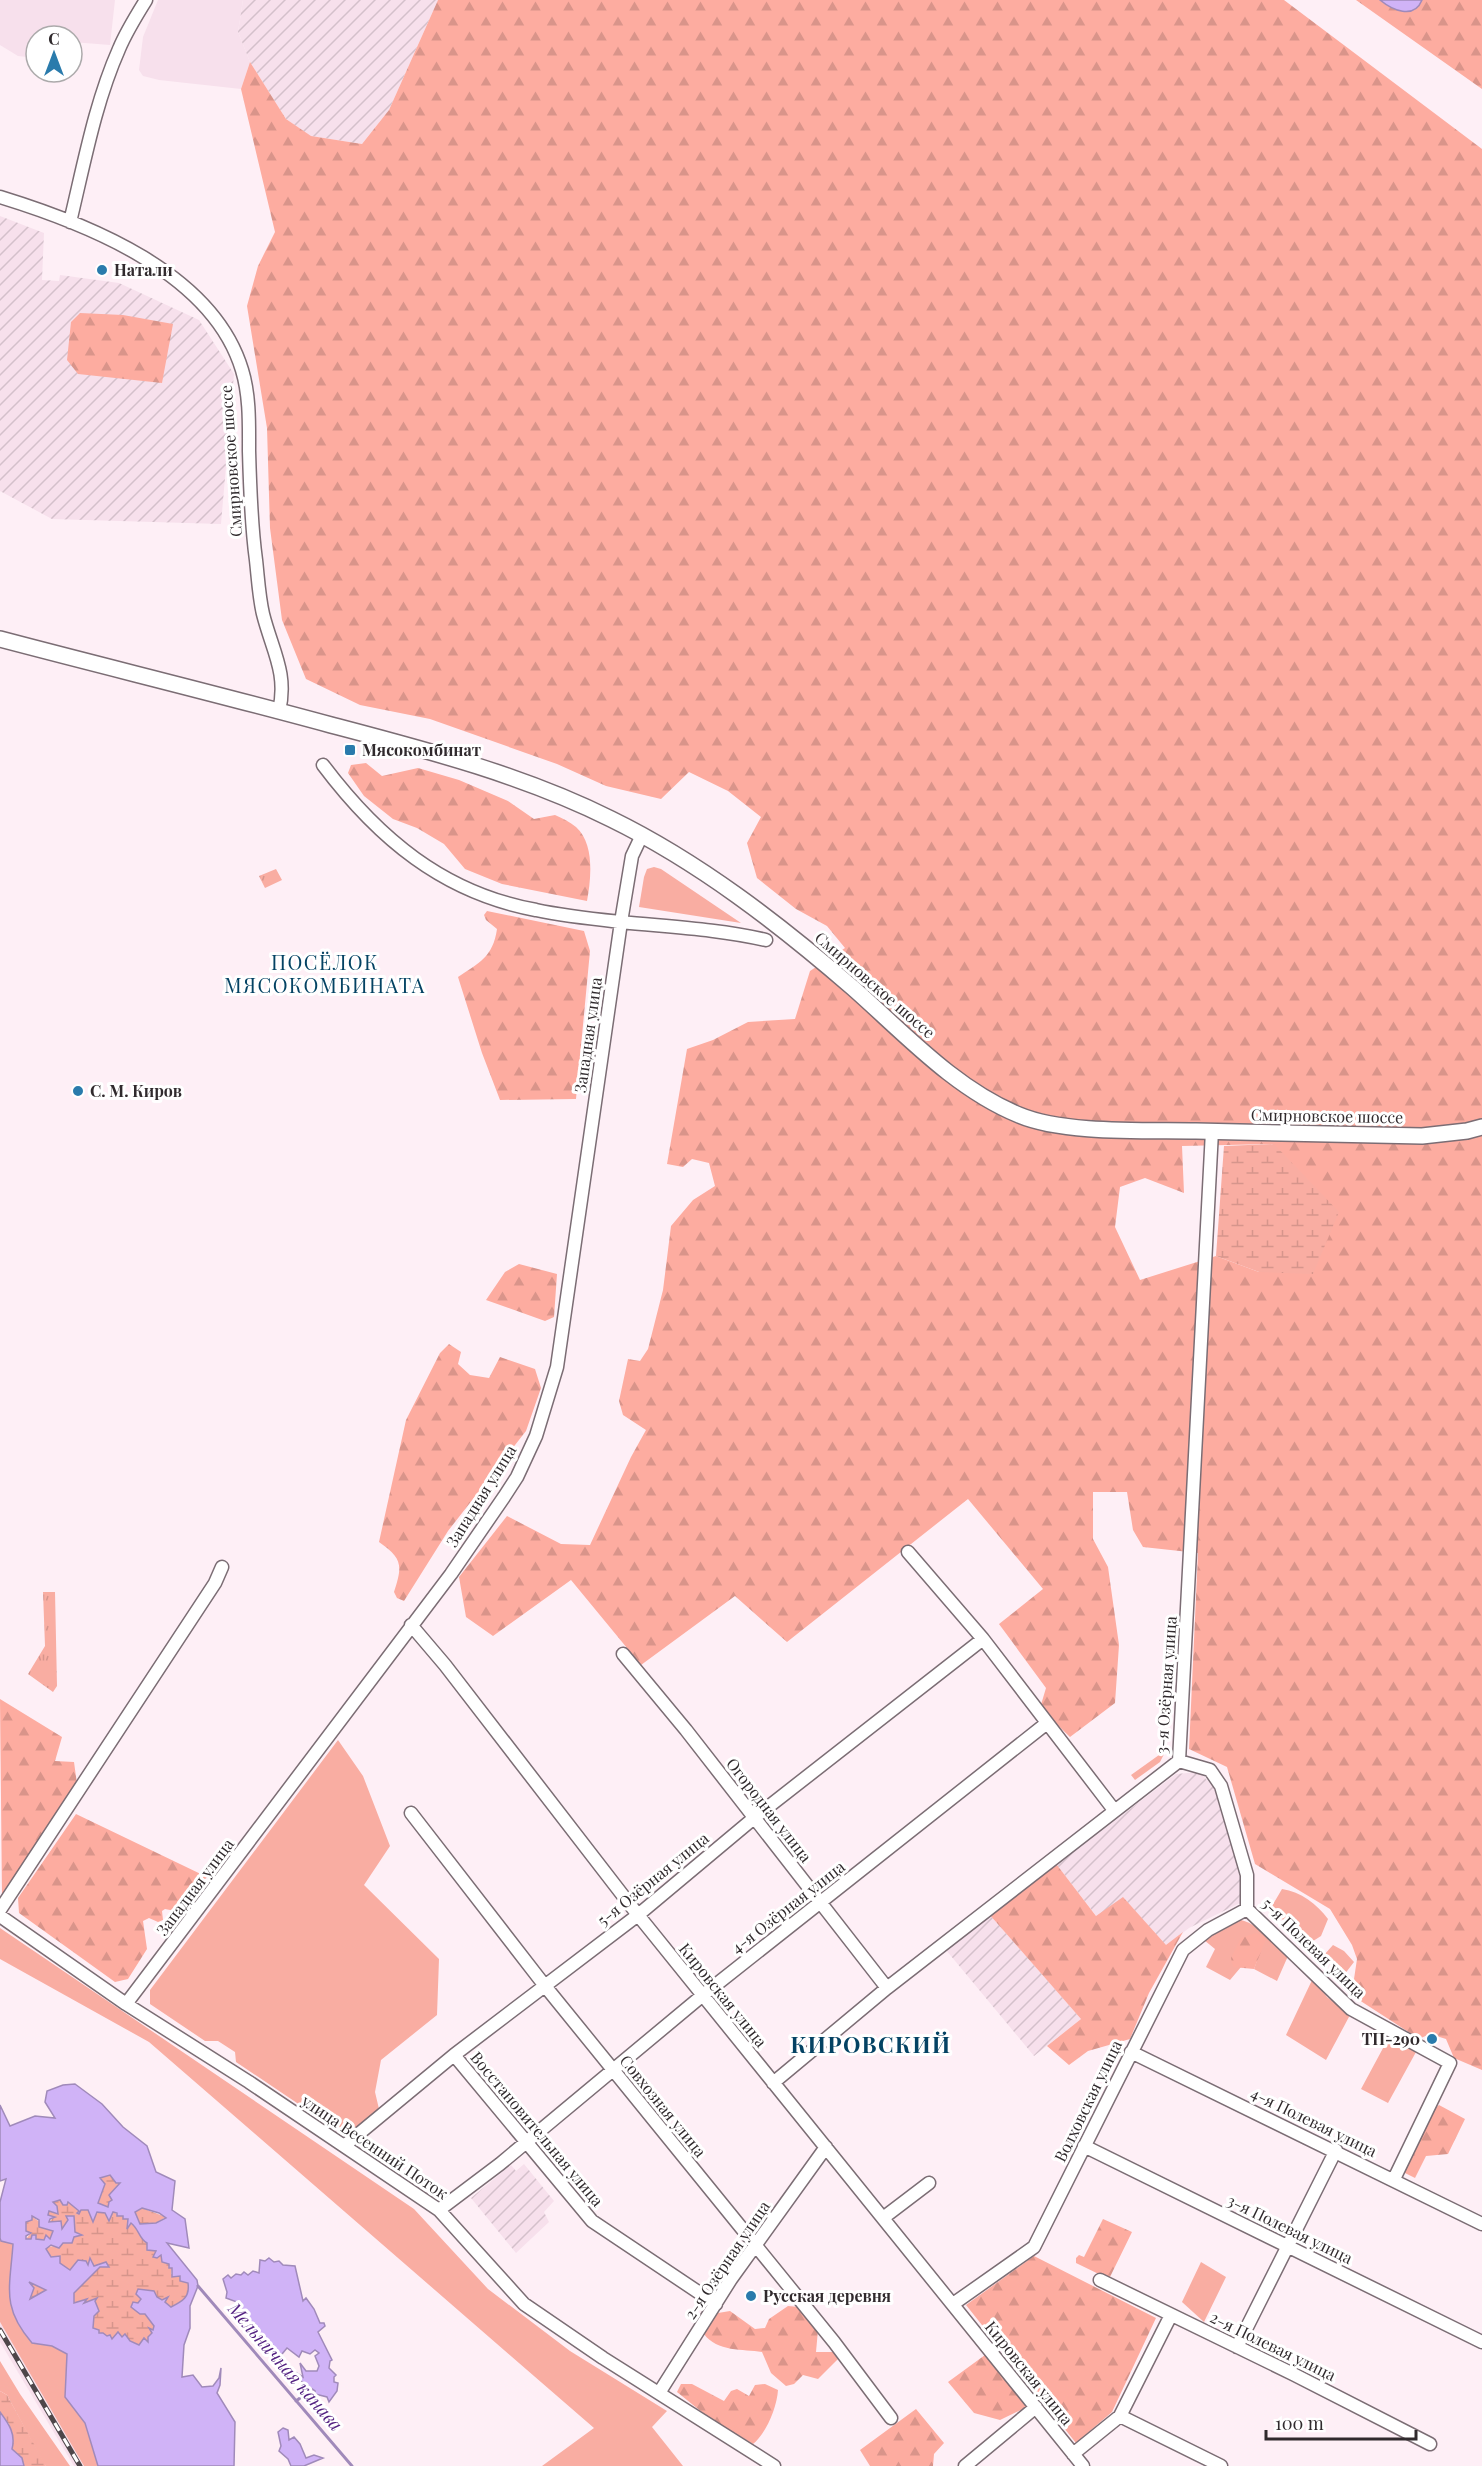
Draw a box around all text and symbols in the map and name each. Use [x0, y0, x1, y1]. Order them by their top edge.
north arrow [24, 24, 84, 84]
text: С [48, 28, 60, 49]
place label: Натали [114, 259, 173, 280]
marker: Натали [95, 263, 109, 277]
street label: Смирновское шоссе [215, 384, 246, 538]
place label: Мясокомбинат [362, 739, 481, 760]
marker: Мясокомбинат [343, 743, 357, 757]
street label: Смирновское шоссе [811, 927, 940, 1043]
district label: ПОСЁЛОК МЯСОКОМБИНАТА [224, 948, 426, 998]
street label: Западная улица [569, 976, 606, 1094]
place label: С. М. Киров [90, 1080, 182, 1101]
marker: С. М. Киров [71, 1084, 85, 1098]
street label: Смирновское шоссе [1251, 1104, 1403, 1127]
street label: Западная улица [441, 1441, 520, 1551]
street label: 3-я Озёрная улица [1150, 1615, 1181, 1755]
street label: Огородная улица [722, 1753, 817, 1866]
street label: 5-я Озёрная улица [593, 1827, 713, 1930]
street label: Западная улица [151, 1834, 238, 1940]
street label: 4-я Озёрная улица [727, 1856, 849, 1958]
street label: 5-я Полевая улица [1258, 1893, 1371, 2003]
street label: Кировская улица [675, 1938, 772, 2051]
place label: ТП-290 [1362, 2028, 1420, 2049]
district label: КИРОВСКИЙ [790, 2029, 952, 2059]
marker: ТП-290 [1425, 2032, 1439, 2046]
street label: Волховская улица [1049, 2036, 1126, 2165]
street label: Восстановительная улица [466, 2047, 608, 2210]
street label: Совхозная улица [616, 2050, 711, 2161]
street label: 4-я Полевая улица [1248, 2082, 1381, 2161]
street label: улица Весенний Поток [297, 2089, 452, 2203]
street label: 3-я Полевая улица [1224, 2189, 1356, 2268]
street label: 2-я Озёрная улица [679, 2196, 774, 2323]
place label: Русская деревня [763, 2285, 891, 2306]
marker: Русская деревня [744, 2289, 758, 2303]
water label: Мельничная канава [223, 2296, 348, 2436]
street label: 2-я Полевая улица [1207, 2306, 1340, 2385]
street label: Кировская улица [981, 2316, 1078, 2429]
scale bar [1266, 2403, 1416, 2441]
text: 100 m [1275, 2411, 1324, 2435]

